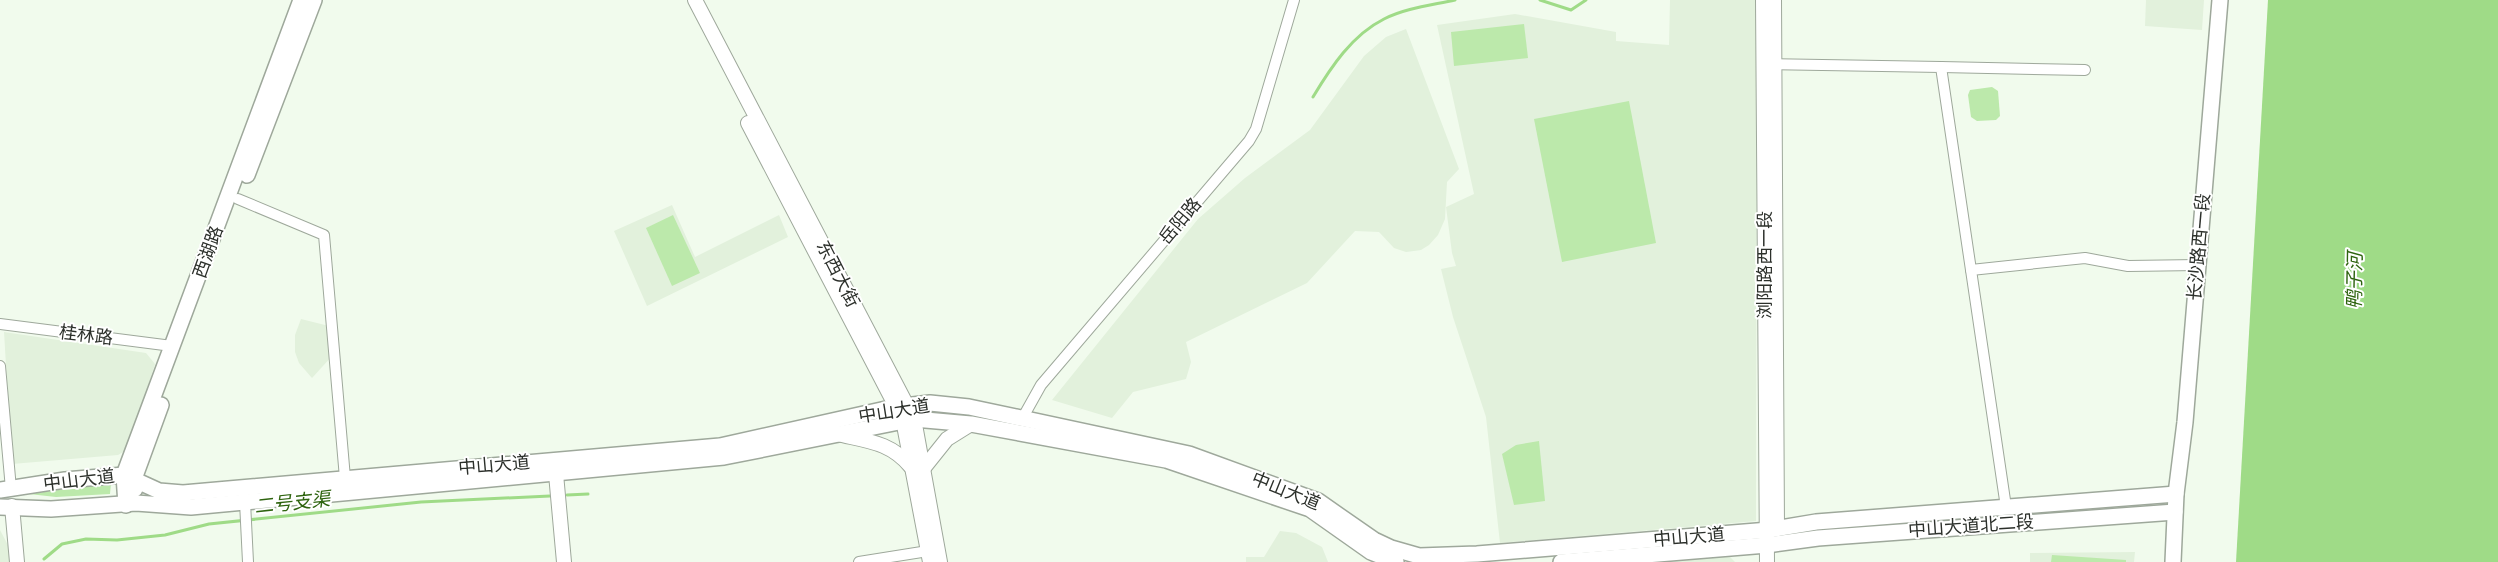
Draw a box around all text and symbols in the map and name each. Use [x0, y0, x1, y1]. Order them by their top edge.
street label: 长沙路西一段 [2183, 192, 2214, 302]
street label: 岳阳路 [1154, 193, 1205, 248]
street label: 浏阳路西一段 [1754, 211, 1775, 319]
street label: 西湖路 [188, 223, 227, 281]
street label: 东西大街 [813, 237, 864, 311]
water label: 鸭子河 [2343, 248, 2367, 310]
street label: 桂林路 [58, 321, 114, 348]
street label: 中山大道 [857, 395, 931, 427]
street label: 中山大道 [457, 451, 531, 478]
street label: 中山大道 [42, 465, 116, 494]
street label: 中山大道 [1249, 467, 1323, 514]
water label: 二号支渠 [253, 487, 334, 518]
street label: 中山大道北二段 [1907, 511, 2035, 540]
street label: 中山大道 [1652, 523, 1726, 550]

